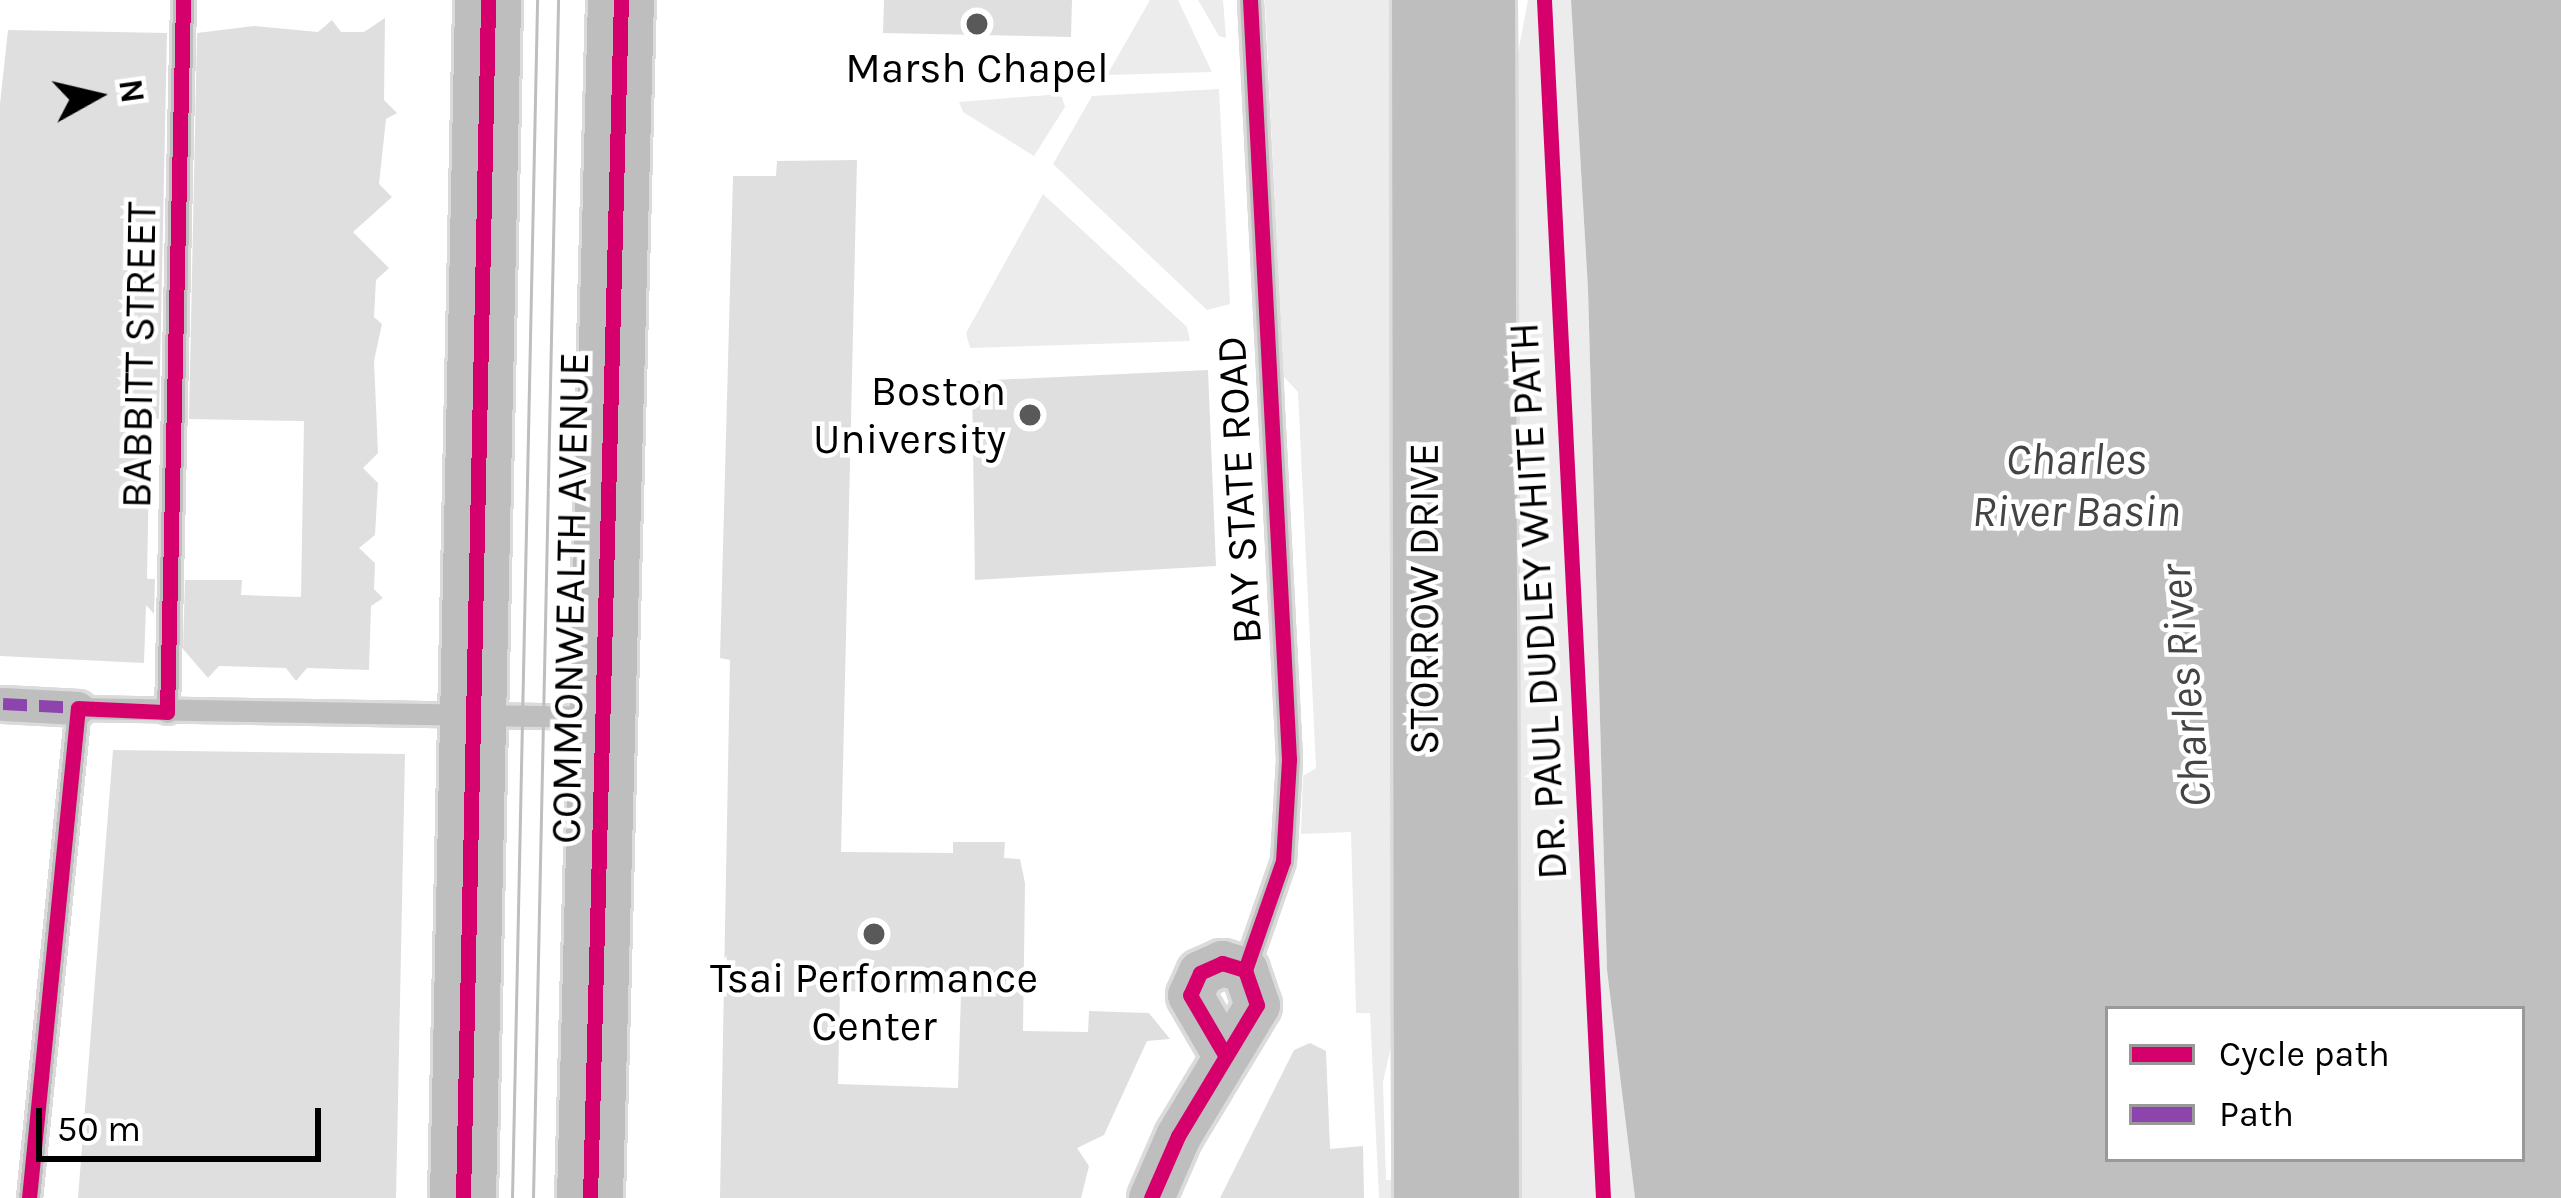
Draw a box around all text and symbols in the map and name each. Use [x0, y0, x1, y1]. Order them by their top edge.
marker: Marsh Chapel [964, 11, 990, 37]
north arrow [36, 36, 156, 156]
place label: Marsh Chapel [845, 43, 1109, 93]
text: N [111, 77, 152, 105]
street label: BABBITT STREET [111, 201, 167, 509]
street label: DR. PAUL DUDLEY WHITE PATH [1498, 321, 1578, 881]
street label: BAY STATE ROAD [1206, 335, 1272, 645]
street label: COMMONWEALTH AVENUE [541, 352, 599, 844]
place label: Boston University [813, 366, 1006, 464]
marker: Boston University [1017, 402, 1043, 428]
water label: Charles River Basin [1972, 433, 2180, 539]
street label: STORROW DRIVE [1399, 443, 1449, 755]
water label: Charles River [2148, 562, 2224, 810]
marker: Tsai Performance Center [861, 921, 887, 947]
place label: Tsai Performance Center [710, 953, 1038, 1052]
legend [2105, 1006, 2525, 1162]
text: Cycle path [2219, 1033, 2390, 1075]
scale bar [42, 1084, 327, 1158]
text: Path [2219, 1093, 2294, 1135]
text: 50 m [57, 1108, 141, 1150]

